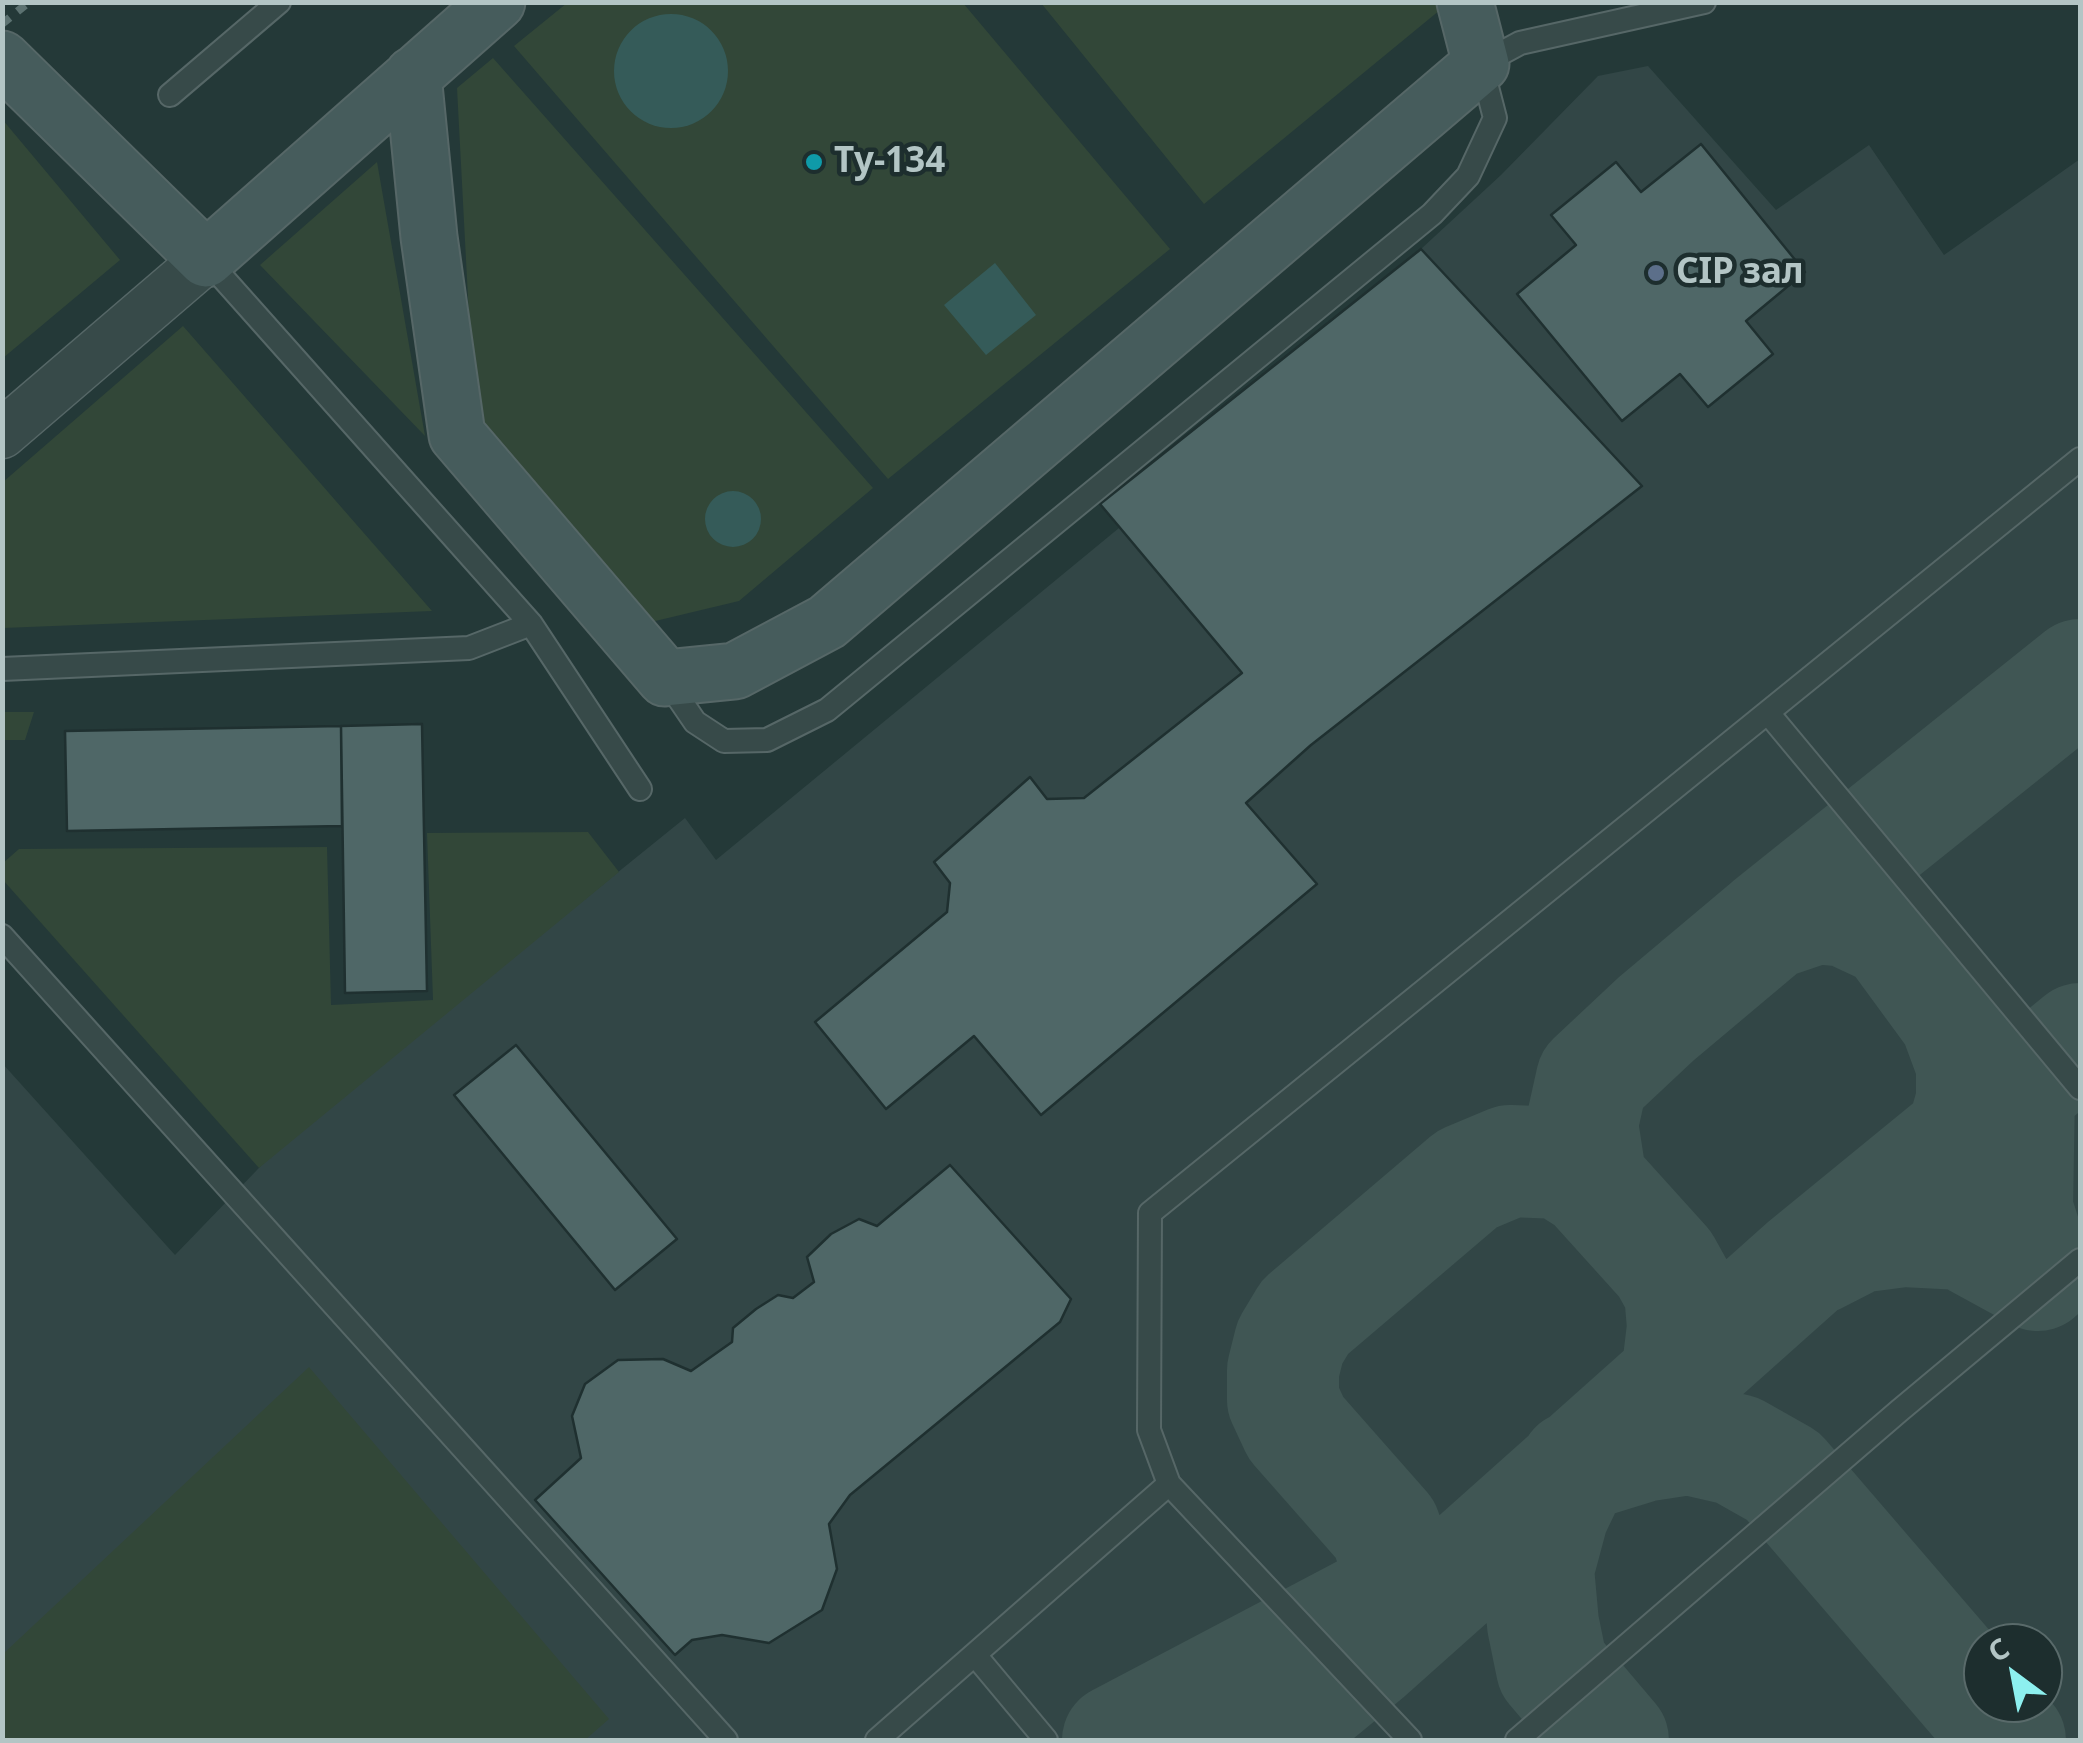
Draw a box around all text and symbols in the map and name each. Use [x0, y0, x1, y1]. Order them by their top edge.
place label: Ту-134 [834, 141, 945, 183]
marker: Ту-134 [803, 151, 825, 173]
place label: CIP зал [1676, 252, 1804, 294]
marker: CIP зал [1645, 262, 1667, 284]
north arrow [1963, 1623, 2063, 1723]
text: С [1980, 1628, 2016, 1670]

